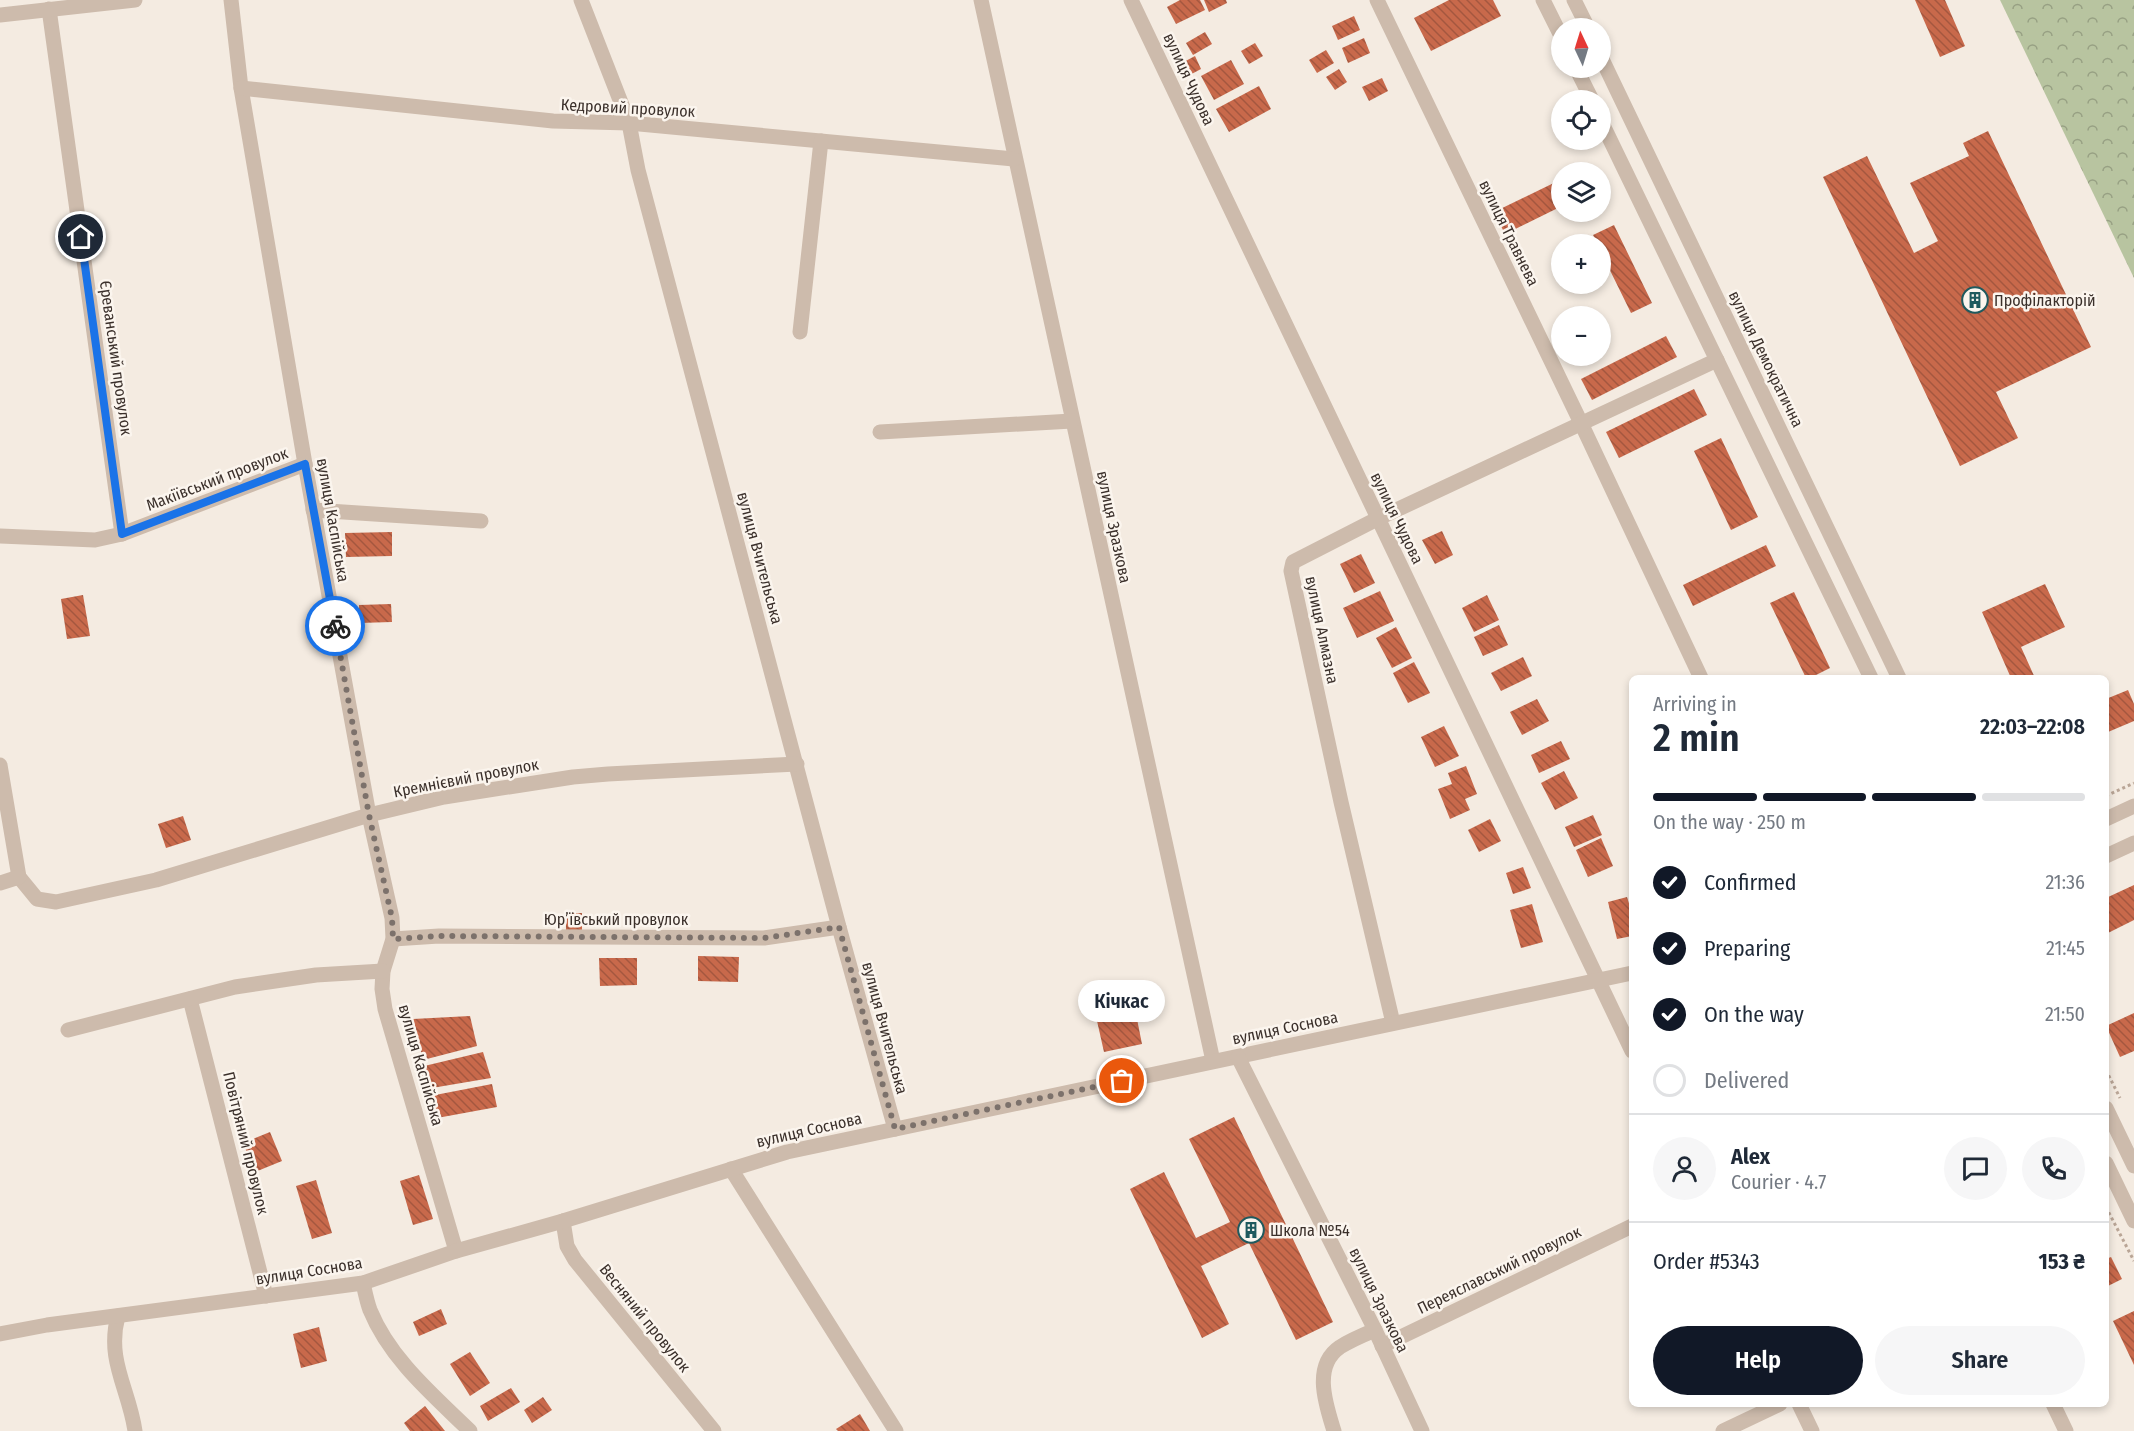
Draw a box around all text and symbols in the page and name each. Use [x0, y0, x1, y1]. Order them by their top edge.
north arrow [1551, 18, 1611, 78]
map controls [1551, 18, 1611, 366]
street label: вулиця Чудова [1159, 30, 1219, 128]
button: locate [1551, 90, 1611, 150]
street label: Кедровий провулок [560, 95, 696, 121]
button: layers [1551, 162, 1611, 222]
street label: вулиця Травнева [1475, 177, 1543, 289]
pin [55, 211, 106, 262]
icon: home [64, 220, 97, 253]
button: + [1551, 234, 1611, 294]
street label: Єреванський провулок [96, 280, 136, 437]
building icon: Профілакторій [1960, 285, 1990, 315]
street label: вулиця Демократична [1725, 288, 1807, 430]
place label: Профілакторій [1994, 291, 2096, 310]
button: − [1551, 306, 1611, 366]
street label: Макіївський провулок [144, 443, 291, 515]
street label: вулиця Каспійська [313, 457, 353, 584]
street label: вулиця Зразкова [1093, 469, 1135, 585]
street label: вулиця Чудова [1367, 469, 1427, 567]
street label: вулиця Вчительська [733, 490, 787, 626]
street label: вулиця Алмазна [1301, 574, 1343, 686]
courier [305, 596, 365, 656]
icon: bike [319, 610, 352, 643]
text: Arriving in [1653, 692, 1737, 716]
text: 22:03–22:08 [1980, 713, 2085, 740]
text: 2 min [1653, 715, 1740, 761]
street label: Кремнієвий провулок [392, 755, 541, 801]
text: On the way · 250 m [1653, 810, 1806, 834]
icon: check [1653, 866, 1686, 899]
text: Confirmed [1704, 869, 1797, 896]
text: 21:36 [2045, 870, 2085, 894]
street label: Юр’ївський провулок [544, 910, 689, 929]
icon: check [1653, 932, 1686, 965]
text: Preparing [1704, 935, 1790, 962]
text: 21:45 [2046, 936, 2085, 960]
street label: вулиця Вчительська [858, 960, 912, 1096]
callout: Кічкас [1078, 979, 1166, 1021]
text: Кічкас [1094, 989, 1149, 1013]
icon: check [1653, 998, 1686, 1031]
text: On the way [1704, 1001, 1804, 1028]
street label: вулиця Каспійська [395, 1002, 447, 1128]
text: 21:50 [2045, 1002, 2085, 1026]
street label: вулиця Соснова [1230, 1007, 1340, 1048]
pin [1096, 1055, 1147, 1106]
icon: bag [1105, 1064, 1138, 1097]
text: Delivered [1704, 1067, 1789, 1094]
street label: Повітряний провулок [219, 1070, 273, 1217]
street label: вулиця Соснова [754, 1109, 864, 1151]
button: person [1653, 1137, 1716, 1200]
button: chat [1944, 1137, 2007, 1200]
button: phone [2022, 1137, 2085, 1200]
text: Alex [1731, 1143, 1770, 1170]
text: Courier · 4.7 [1731, 1170, 1826, 1194]
building icon: Школа №54 [1236, 1215, 1266, 1245]
place label: Школа №54 [1270, 1221, 1350, 1240]
street label: Переяславський провулок [1414, 1222, 1584, 1318]
street label: вулиця Зразкова [1345, 1245, 1413, 1356]
text: Order #5343 [1653, 1248, 1760, 1275]
text: 153 ₴ [2038, 1248, 2085, 1275]
street label: вулиця Соснова [254, 1253, 364, 1289]
street label: Весняний провулок [596, 1260, 695, 1376]
button: Help [1653, 1326, 1863, 1395]
button: Share [1875, 1326, 2085, 1395]

